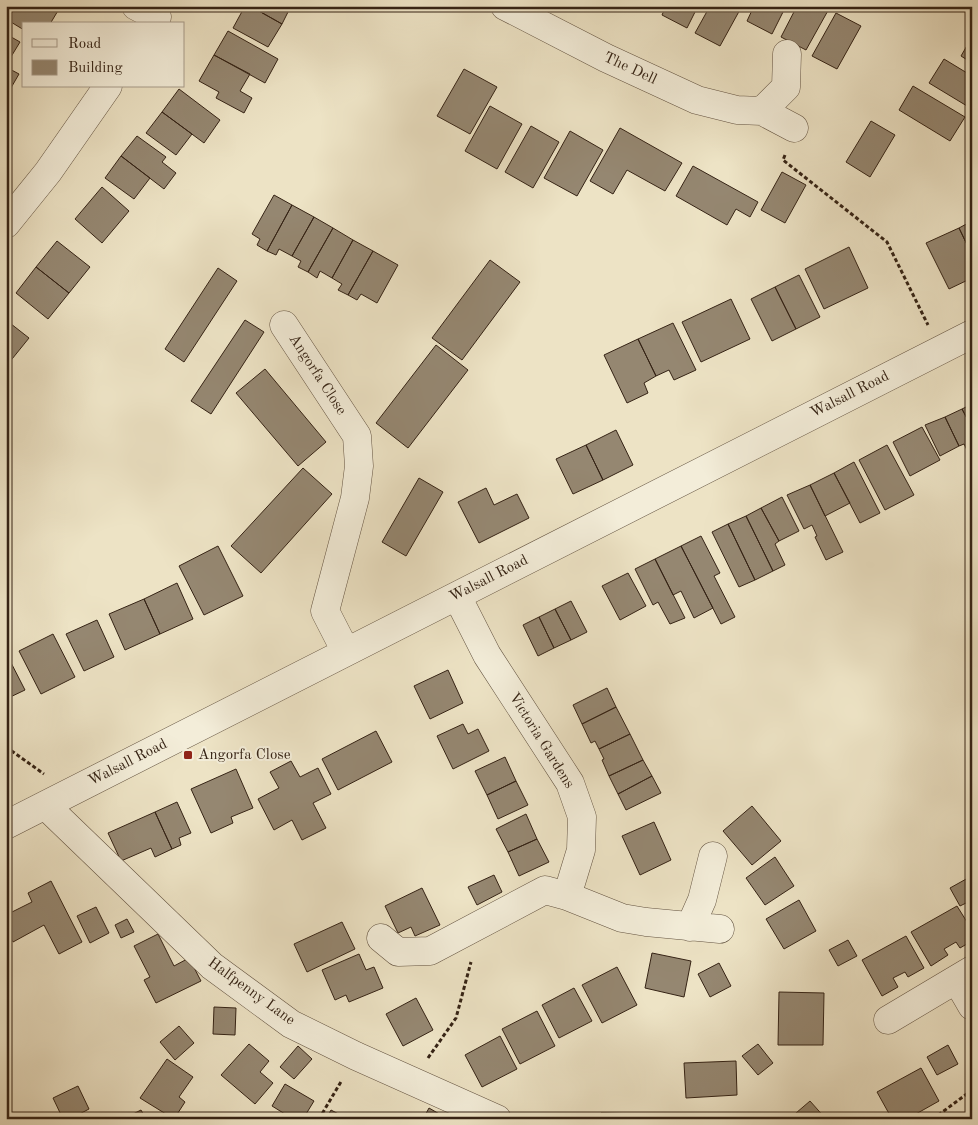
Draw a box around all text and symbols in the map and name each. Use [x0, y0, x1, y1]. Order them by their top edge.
legend [22, 22, 185, 88]
text: Road [68, 37, 102, 52]
street label: The Dell [601, 50, 659, 88]
text: Building [68, 61, 123, 76]
street label: Angorfa Close [285, 332, 349, 418]
street label: Walsall Road [808, 369, 892, 421]
street label: Walsall Road [447, 553, 531, 605]
street label: Victoria Gardens [506, 691, 576, 791]
street label: Walsall Road [86, 737, 170, 789]
place label: Angorfa Close [198, 748, 291, 763]
marker: Angorfa Close [182, 749, 194, 761]
street label: Halfpenny Lane [205, 955, 297, 1029]

